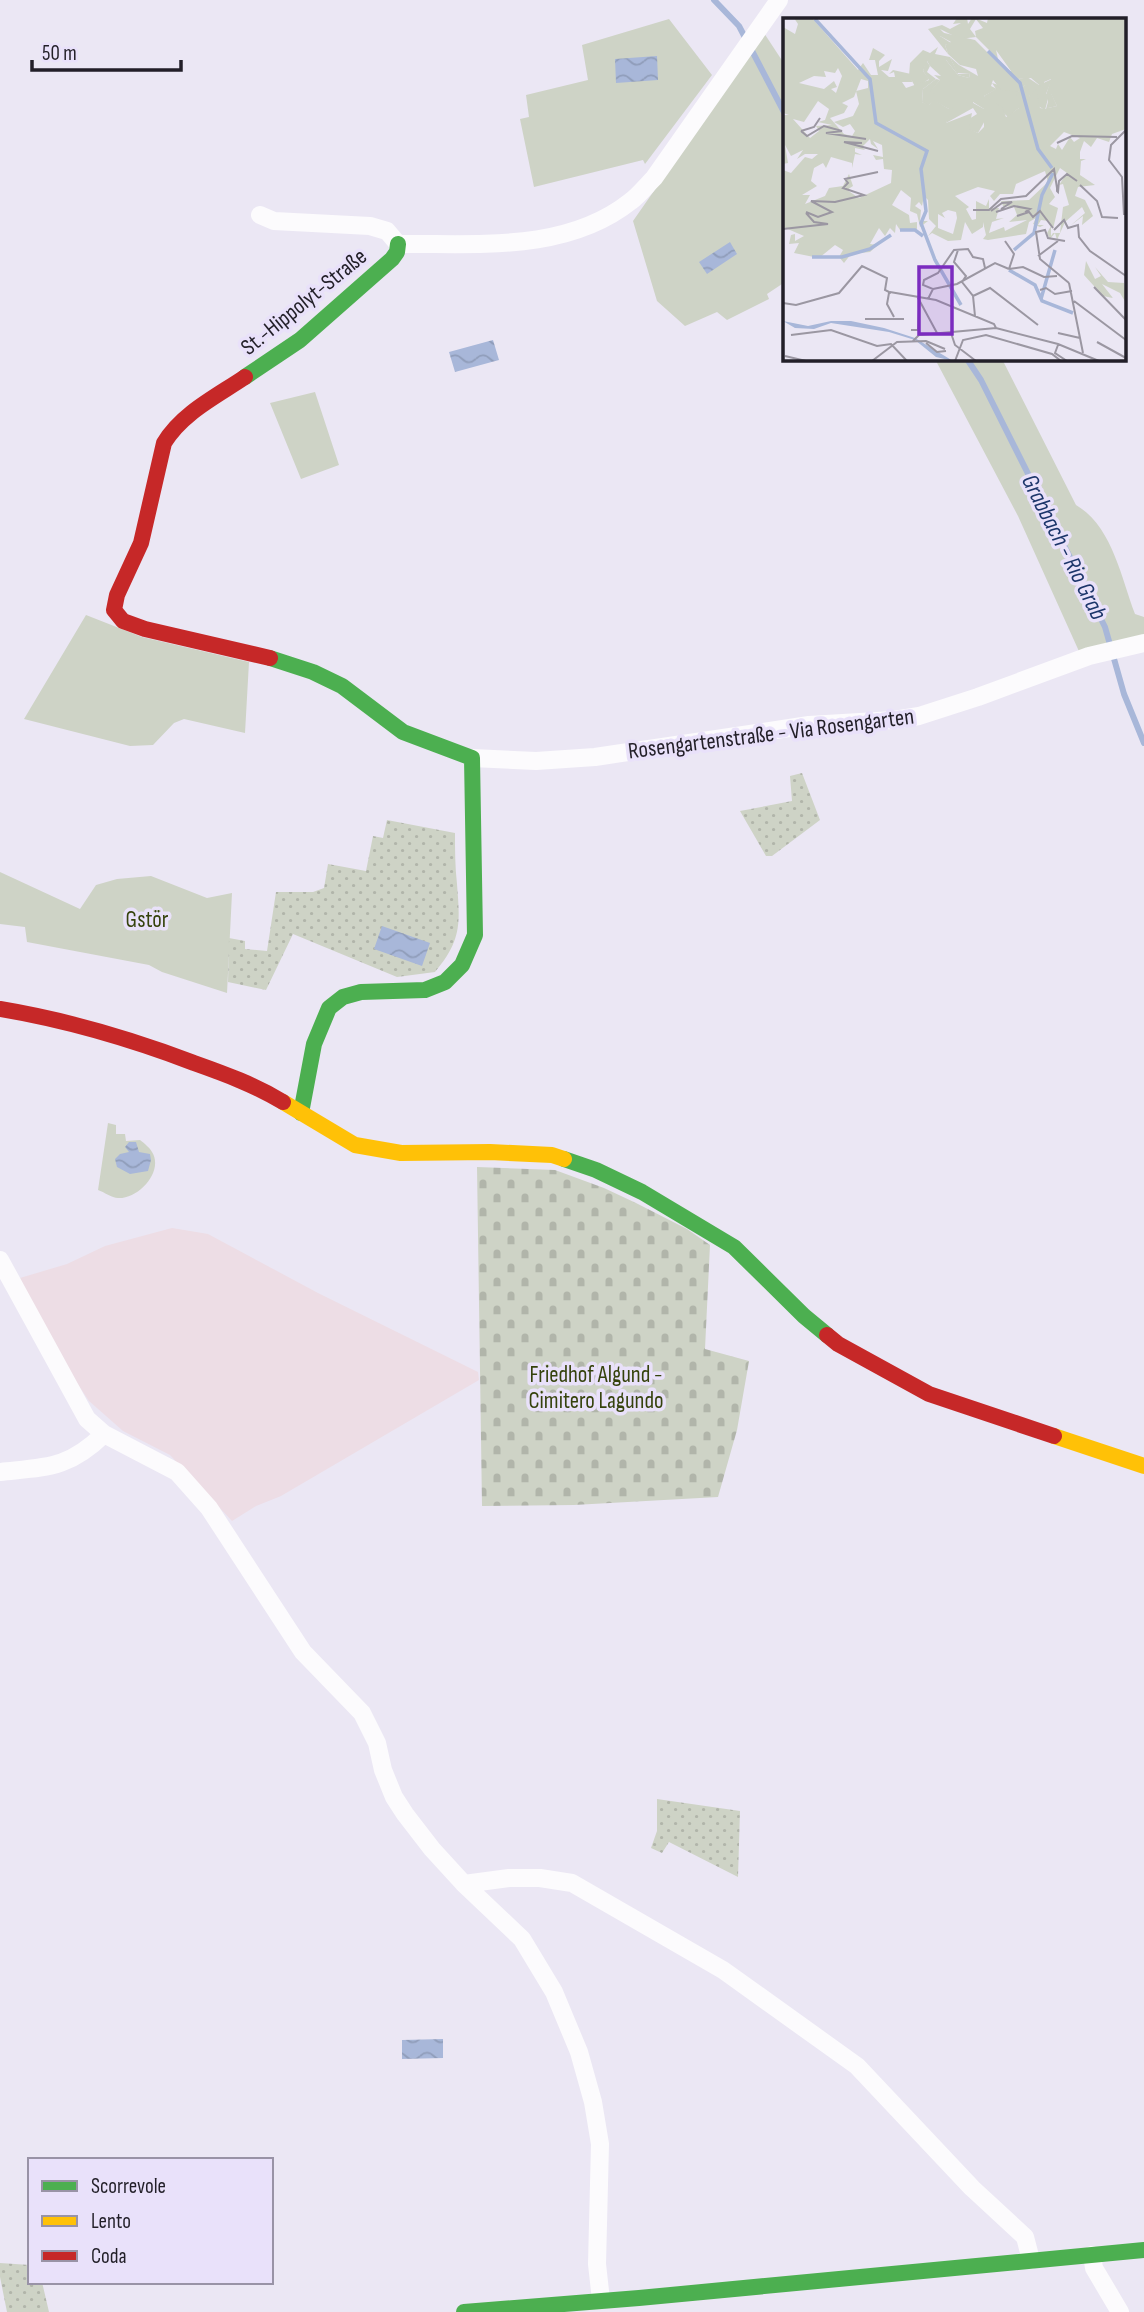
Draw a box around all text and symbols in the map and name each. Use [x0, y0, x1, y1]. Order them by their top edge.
inset map [783, 18, 1126, 360]
scale bar [32, 28, 180, 72]
text: 50 m [42, 41, 77, 66]
street label: St.-Hippolyt-Straße [235, 243, 373, 361]
water label: Grabbach - Rio Grab [1015, 470, 1113, 625]
street label: Rosengartenstraße - Via Rosengarten [626, 703, 916, 765]
park label: Gstör [126, 906, 169, 934]
park label: Friedhof Algund - Cimitero Lagundo [528, 1361, 664, 1415]
legend [28, 2158, 273, 2284]
text: Scorrevole [91, 2174, 166, 2199]
text: Lento [91, 2209, 131, 2234]
text: Coda [91, 2244, 127, 2269]

